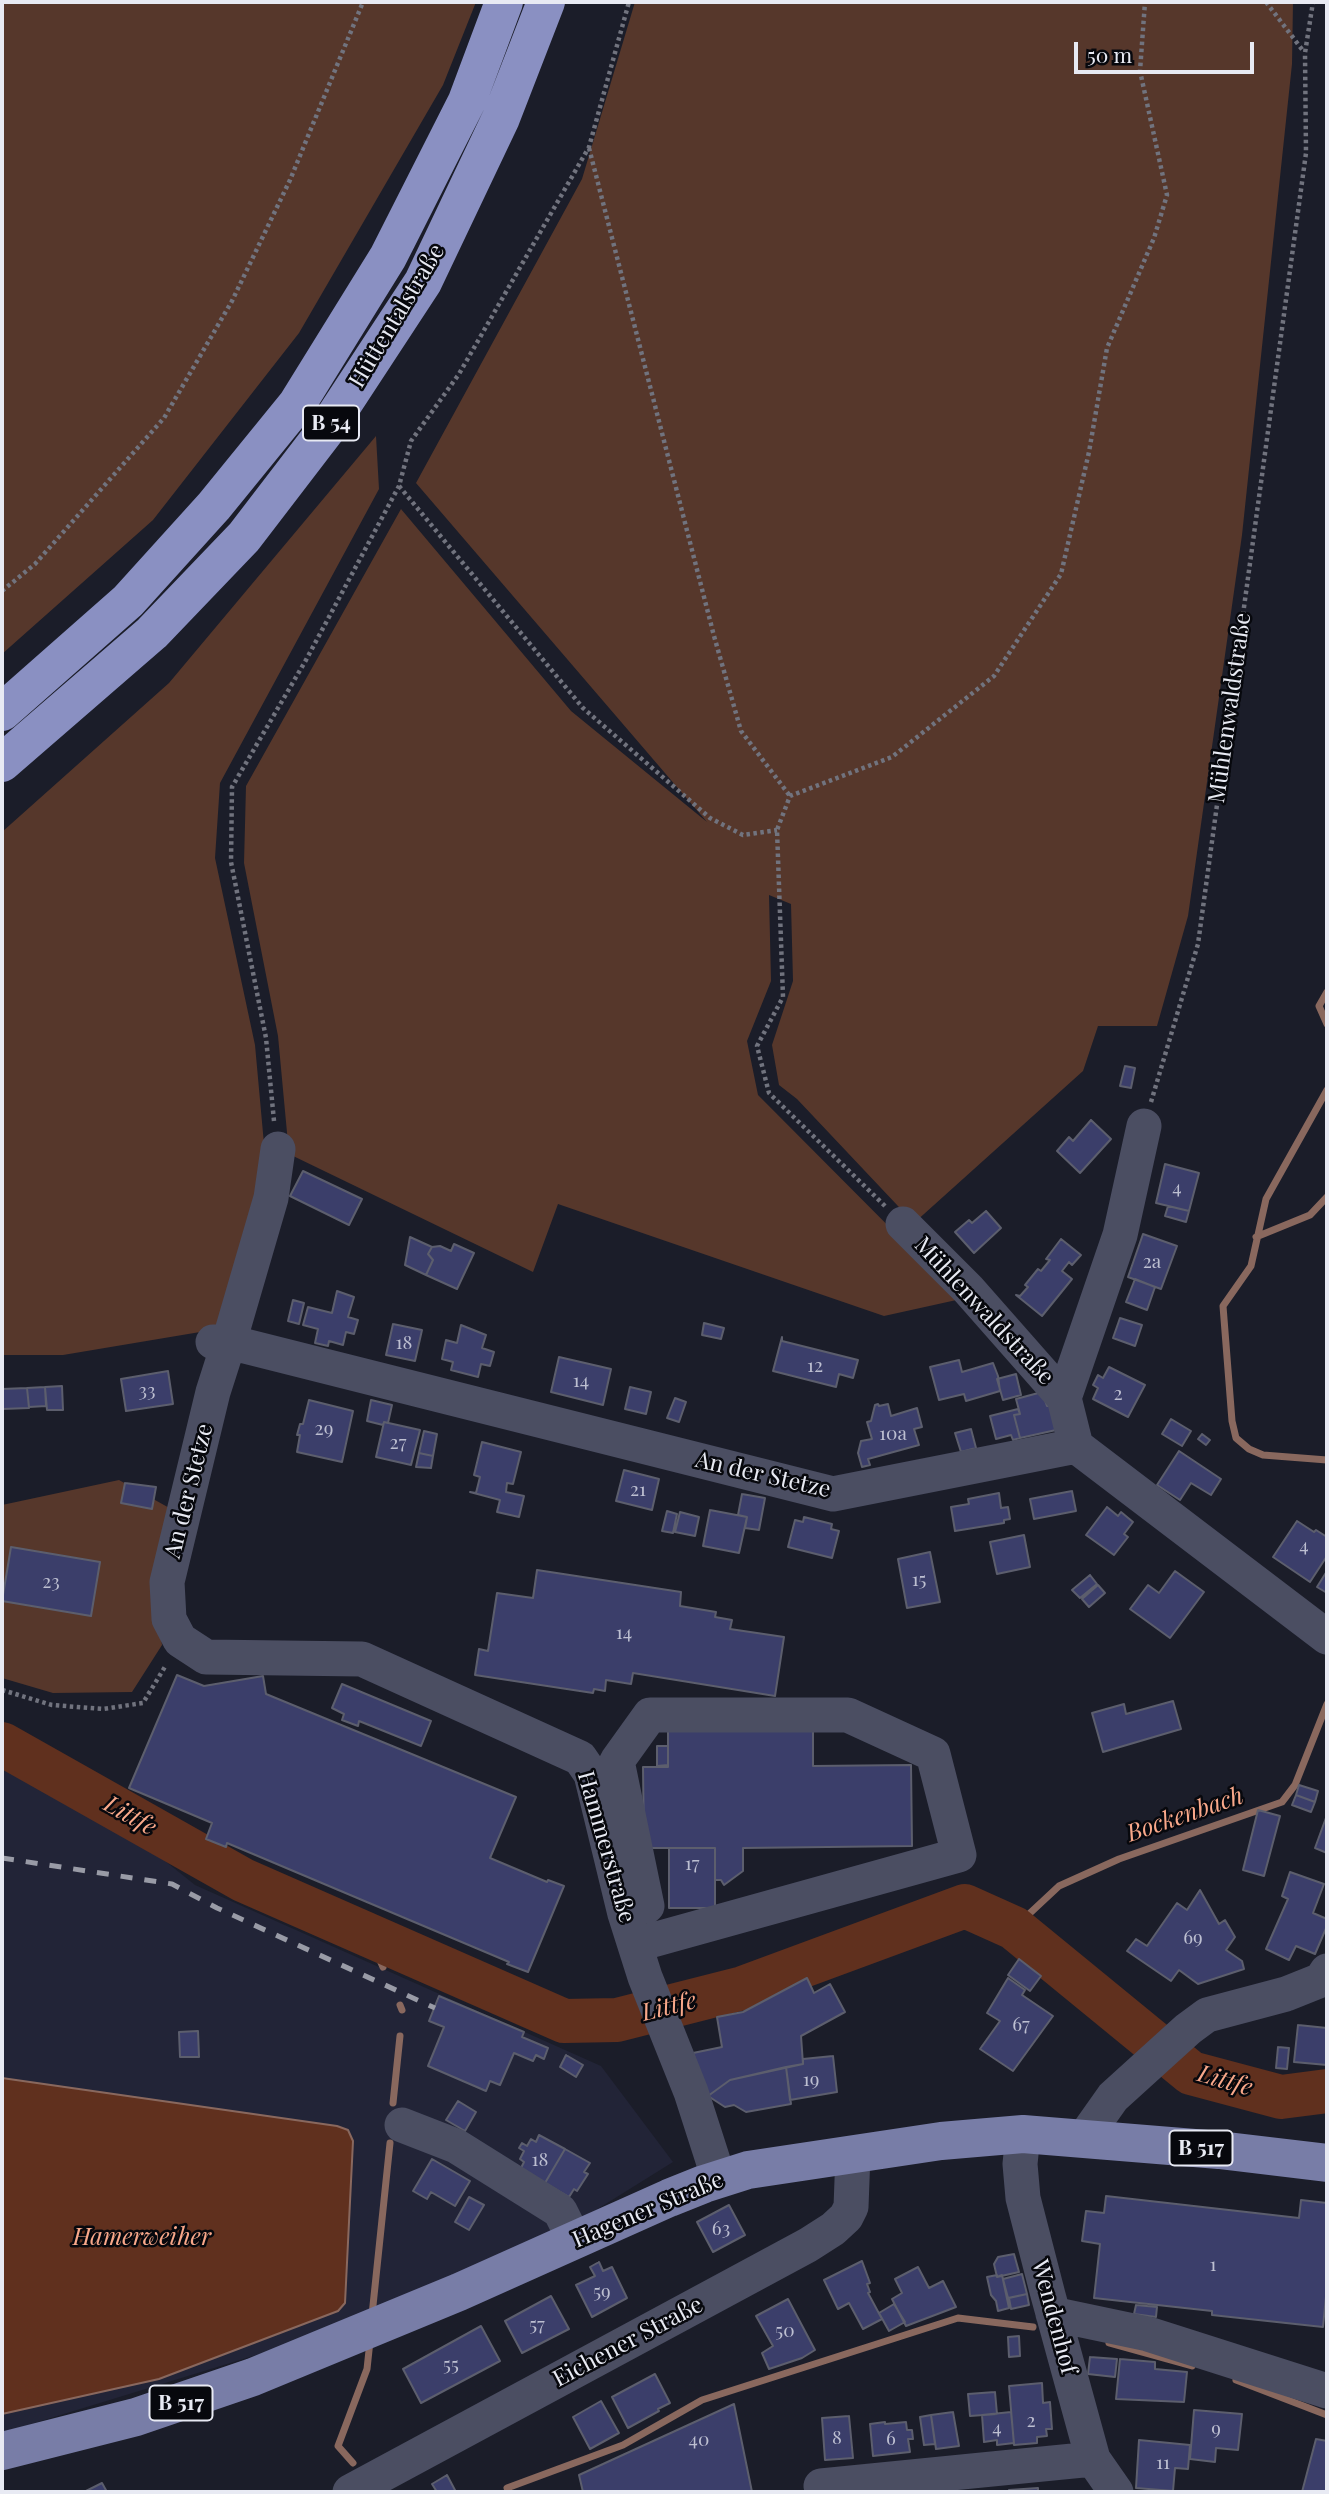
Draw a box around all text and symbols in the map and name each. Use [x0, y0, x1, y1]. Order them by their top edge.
scale bar [1077, 28, 1257, 72]
text: 50 m [1087, 40, 1132, 68]
street label: Hüttentalstraße [343, 239, 451, 393]
road number: B 54 [303, 406, 359, 440]
street label: Mühlenwaldstraße [1203, 611, 1257, 805]
house number: 4 [1172, 1177, 1182, 1199]
street label: Mühlenwaldstraße [908, 1231, 1060, 1391]
house number: 2a [1143, 1251, 1161, 1273]
house number: 18 [396, 1332, 412, 1354]
house number: 12 [807, 1355, 823, 1377]
house number: 14 [573, 1370, 589, 1392]
house number: 33 [138, 1380, 156, 1402]
house number: 2 [1113, 1383, 1123, 1405]
house number: 29 [315, 1418, 333, 1440]
street label: An der Stetze [159, 1421, 219, 1561]
house number: 10a [879, 1423, 907, 1445]
house number: 27 [390, 1432, 406, 1454]
street label: An der Stetze [693, 1446, 833, 1504]
house number: 21 [630, 1479, 646, 1501]
house number: 4 [1299, 1535, 1309, 1557]
house number: 15 [912, 1569, 926, 1591]
house number: 23 [42, 1571, 60, 1593]
house number: 14 [616, 1622, 632, 1644]
street label: Hammerstraße [571, 1768, 641, 1926]
water label: Bockenbach [1123, 1782, 1247, 1848]
water label: Littfe [99, 1790, 161, 1842]
house number: 17 [685, 1853, 699, 1875]
house number: 69 [1183, 1927, 1203, 1949]
water label: Littfe [639, 1986, 699, 2028]
house number: 67 [1012, 2014, 1030, 2036]
water label: Littfe [1194, 2060, 1256, 2102]
house number: 19 [803, 2069, 819, 2091]
road number: B 517 [1170, 2130, 1232, 2166]
house number: 18 [532, 2149, 548, 2171]
street label: Hagener Straße [569, 2166, 727, 2254]
house number: 63 [712, 2218, 730, 2240]
water label: Hamerweiher [73, 2224, 211, 2252]
house number: 1 [1209, 2254, 1217, 2276]
street label: Wendenhof [1026, 2257, 1082, 2377]
house number: 59 [593, 2281, 611, 2303]
street label: Eichener Straße [548, 2291, 708, 2393]
house number: 57 [529, 2314, 545, 2336]
house number: 50 [775, 2320, 795, 2342]
house number: 55 [443, 2354, 459, 2376]
road number: B 517 [150, 2386, 212, 2420]
house number: 2 [1026, 2410, 1036, 2432]
house number: 4 [992, 2417, 1002, 2439]
house number: 9 [1211, 2418, 1221, 2440]
house number: 8 [832, 2427, 842, 2449]
house number: 6 [886, 2428, 896, 2450]
house number: 40 [689, 2429, 709, 2451]
house number: 11 [1156, 2452, 1170, 2474]

